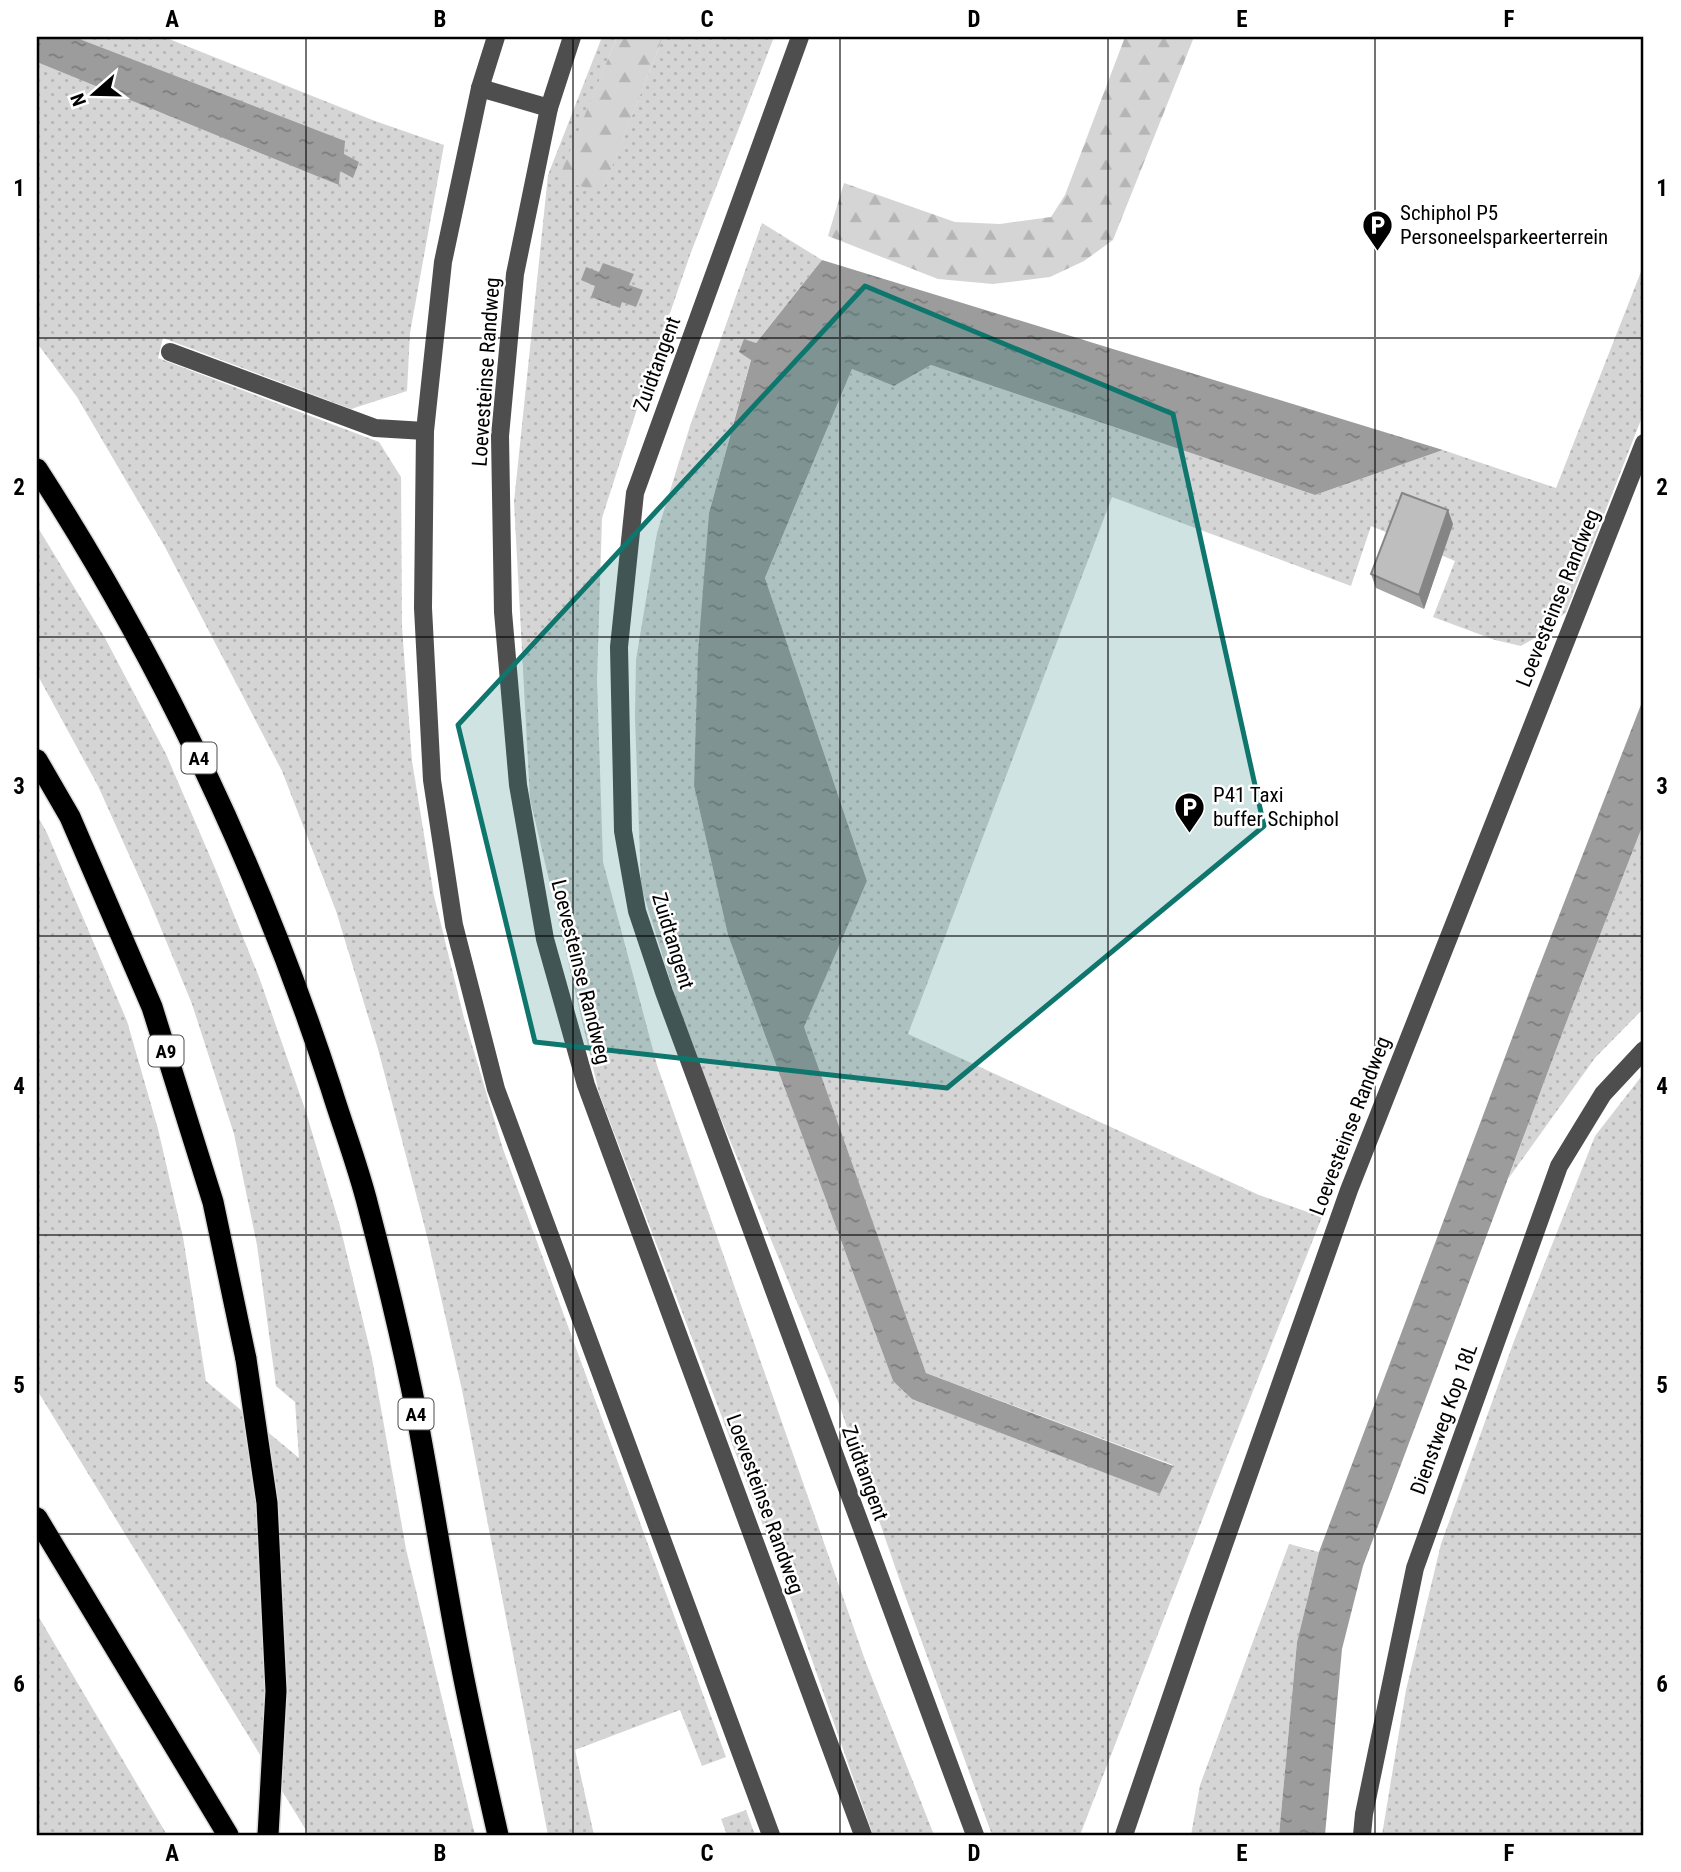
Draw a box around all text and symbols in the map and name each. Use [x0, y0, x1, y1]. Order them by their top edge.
text: A [165, 6, 179, 33]
text: B [434, 6, 446, 33]
text: C [700, 6, 714, 33]
text: D [968, 6, 981, 33]
text: E [1236, 6, 1248, 33]
text: F [1504, 6, 1515, 33]
north arrow [60, 60, 130, 130]
text: N [66, 90, 91, 109]
text: 1 [13, 175, 25, 202]
text: 1 [1656, 175, 1668, 202]
place label: Schiphol P5 Personeelsparkeerterrein [1400, 201, 1608, 249]
parking icon: Schiphol P5 Personeelsparkeerterrein [1360, 208, 1394, 252]
street label: Loevesteinse Randweg [467, 277, 505, 467]
street label: Zuidtangent [629, 313, 685, 415]
text: 2 [13, 474, 25, 501]
text: 2 [1656, 474, 1668, 501]
street label: Loevesteinse Randweg [1511, 506, 1605, 690]
road number: A4 [182, 743, 216, 774]
text: 3 [13, 773, 25, 800]
text: 3 [1656, 773, 1668, 800]
place label: P41 Taxi buffer Schiphol [1213, 783, 1339, 831]
parking icon: P41 Taxi buffer Schiphol [1173, 790, 1207, 834]
street label: Loevesteinse Randweg [546, 877, 616, 1067]
street label: Zuidtangent [647, 890, 699, 992]
street label: Loevesteinse Randweg [1305, 1033, 1395, 1219]
road number: A9 [148, 1036, 184, 1066]
text: 4 [13, 1073, 25, 1100]
text: 4 [1656, 1073, 1668, 1100]
street label: Dienstweg Kop 18L [1406, 1340, 1482, 1498]
text: 5 [13, 1372, 25, 1399]
text: 5 [1656, 1372, 1668, 1399]
road number: A4 [398, 1398, 434, 1430]
street label: Loevesteinse Randweg [721, 1411, 809, 1597]
street label: Zuidtangent [837, 1422, 893, 1524]
text: 6 [13, 1671, 25, 1698]
text: 6 [1656, 1671, 1668, 1698]
text: A [165, 1840, 179, 1867]
text: B [434, 1840, 446, 1867]
text: C [700, 1840, 714, 1867]
text: D [968, 1840, 981, 1867]
text: E [1236, 1840, 1248, 1867]
text: F [1504, 1840, 1515, 1867]

